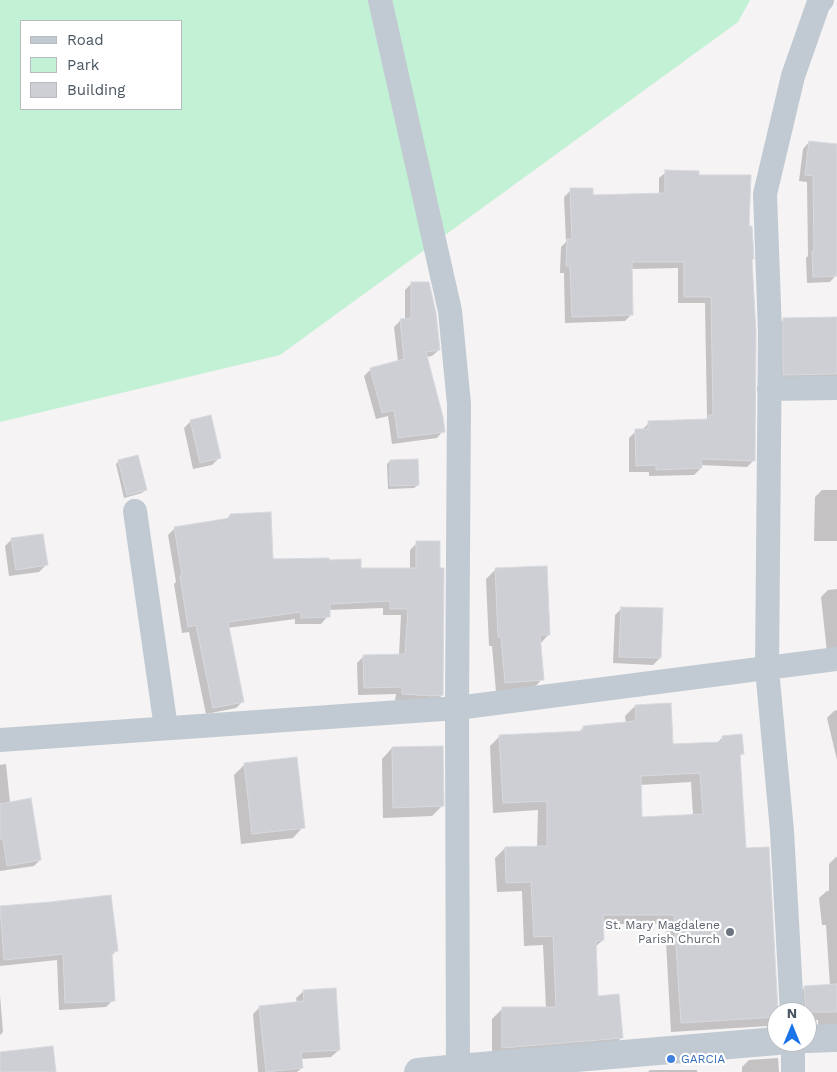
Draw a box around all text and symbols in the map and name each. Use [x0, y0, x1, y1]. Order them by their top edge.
legend [20, 20, 182, 110]
text: Road [67, 31, 104, 49]
text: Park [67, 56, 99, 74]
text: Building [67, 81, 125, 99]
place label: St. Mary Magdalene Parish Church [605, 918, 720, 946]
marker: St. Mary Magdalene Parish Church [724, 926, 736, 938]
north arrow [767, 1002, 817, 1052]
text: N [787, 1005, 797, 1021]
place label: GARCIA [681, 1052, 725, 1066]
marker: GARCIA [665, 1053, 677, 1065]

